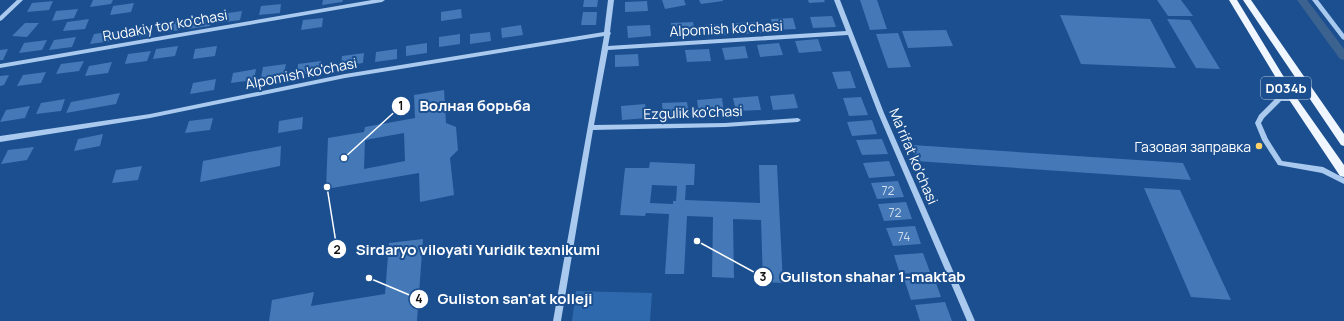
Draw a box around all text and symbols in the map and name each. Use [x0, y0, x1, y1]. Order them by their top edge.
street label: Rudakiy tor ko'chasi [101, 5, 229, 45]
street label: Alpomish ko'chasi [669, 16, 783, 40]
street label: Alpomish ko'chasi [244, 53, 358, 93]
road number: D034b [1261, 77, 1311, 99]
callout: Волная борьба [391, 93, 538, 120]
text: Волная борьба [419, 95, 531, 116]
text: 1 [398, 97, 404, 114]
street label: Ezgulik ko'chasi [643, 101, 743, 123]
street label: Ma'rifat ko'chasi [885, 105, 943, 207]
place label: Газовая заправка [1134, 137, 1251, 156]
marker: Газовая заправка [1254, 141, 1264, 151]
house number: 72 [882, 182, 895, 199]
house number: 72 [889, 204, 902, 221]
house number: 74 [898, 228, 910, 245]
callout: Sirdaryo viloyati Yuridik texnikumi [327, 236, 608, 263]
text: Sirdaryo viloyati Yuridik texnikumi [356, 239, 600, 260]
text: 2 [333, 241, 341, 258]
callout: Guliston shahar 1-maktab [753, 263, 974, 290]
text: Guliston shahar 1-maktab [780, 266, 966, 287]
text: 3 [760, 268, 767, 285]
callout: Guliston san'at kolleji [409, 285, 600, 312]
text: Guliston san'at kolleji [438, 288, 592, 309]
text: 4 [415, 290, 423, 307]

